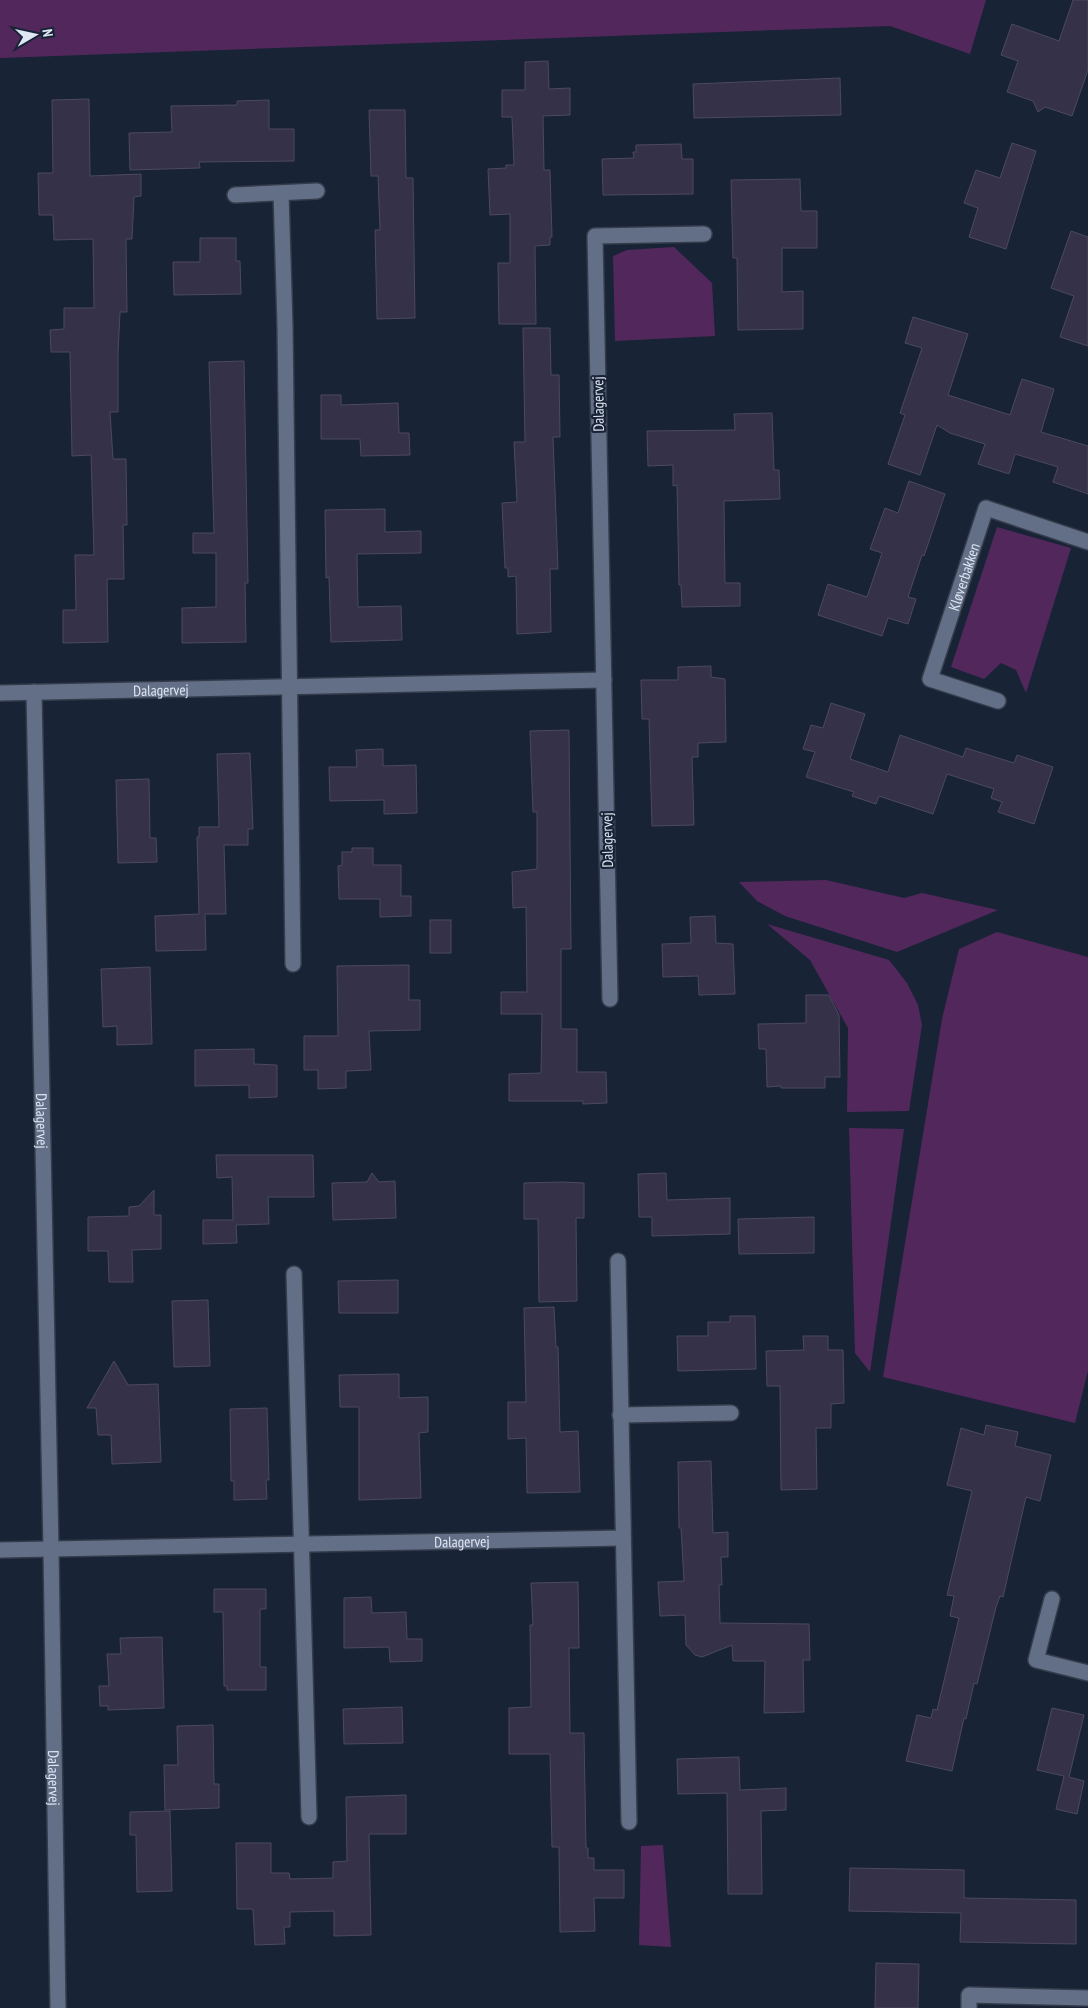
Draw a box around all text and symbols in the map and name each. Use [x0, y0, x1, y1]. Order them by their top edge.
north arrow [10, 10, 60, 60]
text: N [38, 28, 57, 38]
street label: Dalagervej [588, 376, 608, 432]
street label: Kløverbakken [944, 540, 983, 613]
street label: Dalagervej [133, 679, 189, 700]
street label: Dalagervej [597, 812, 617, 868]
street label: Dalagervej [32, 1093, 53, 1149]
street label: Dalagervej [434, 1531, 490, 1551]
street label: Dalagervej [45, 1750, 64, 1806]

